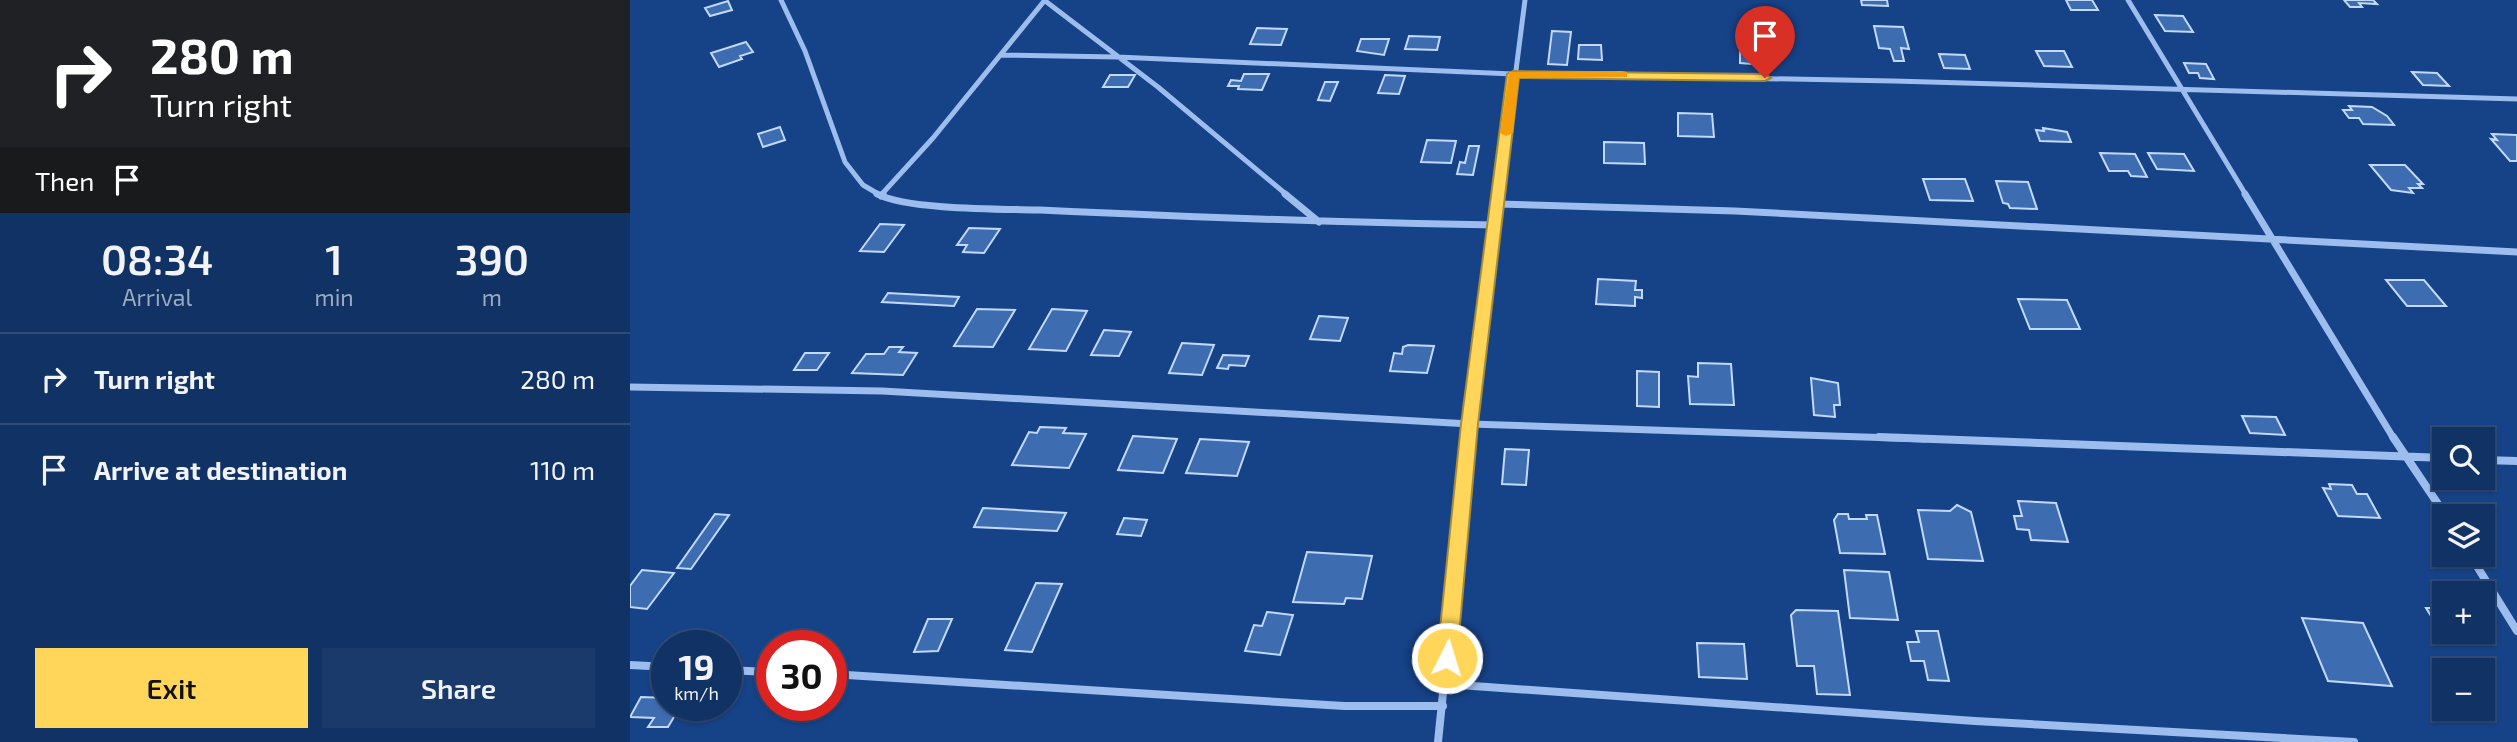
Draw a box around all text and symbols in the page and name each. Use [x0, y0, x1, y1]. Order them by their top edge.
pin [1735, 6, 1795, 78]
icon: arrive [1746, 17, 1784, 55]
text: 280 m [150, 25, 294, 84]
icon: right [35, 28, 126, 119]
text: Turn right [150, 85, 292, 123]
icon: arrive [108, 161, 146, 199]
text: Then [35, 165, 94, 196]
text: 08:34 [101, 233, 213, 283]
text: 1 [325, 233, 343, 283]
text: 390 [455, 233, 529, 283]
text: Arrival [122, 283, 192, 311]
text: min [315, 283, 354, 311]
text: m [482, 283, 502, 311]
icon: right [35, 360, 73, 398]
text: Turn right [94, 363, 215, 394]
text: 280 m [520, 363, 595, 394]
map controls [2432, 427, 2495, 721]
button: search [2432, 427, 2495, 490]
icon: arrive [35, 451, 73, 489]
text: Arrive at destination [94, 454, 347, 485]
text: 110 m [530, 454, 595, 485]
button: layers [2432, 504, 2495, 567]
button: + [2432, 581, 2495, 644]
position arrow [1410, 621, 1484, 695]
speed limit sign: 30 [756, 630, 847, 721]
text: 19 [679, 645, 714, 687]
button: Exit [35, 648, 308, 728]
button: Share [322, 648, 595, 728]
button: − [2432, 658, 2495, 721]
text: km/h [674, 682, 719, 704]

